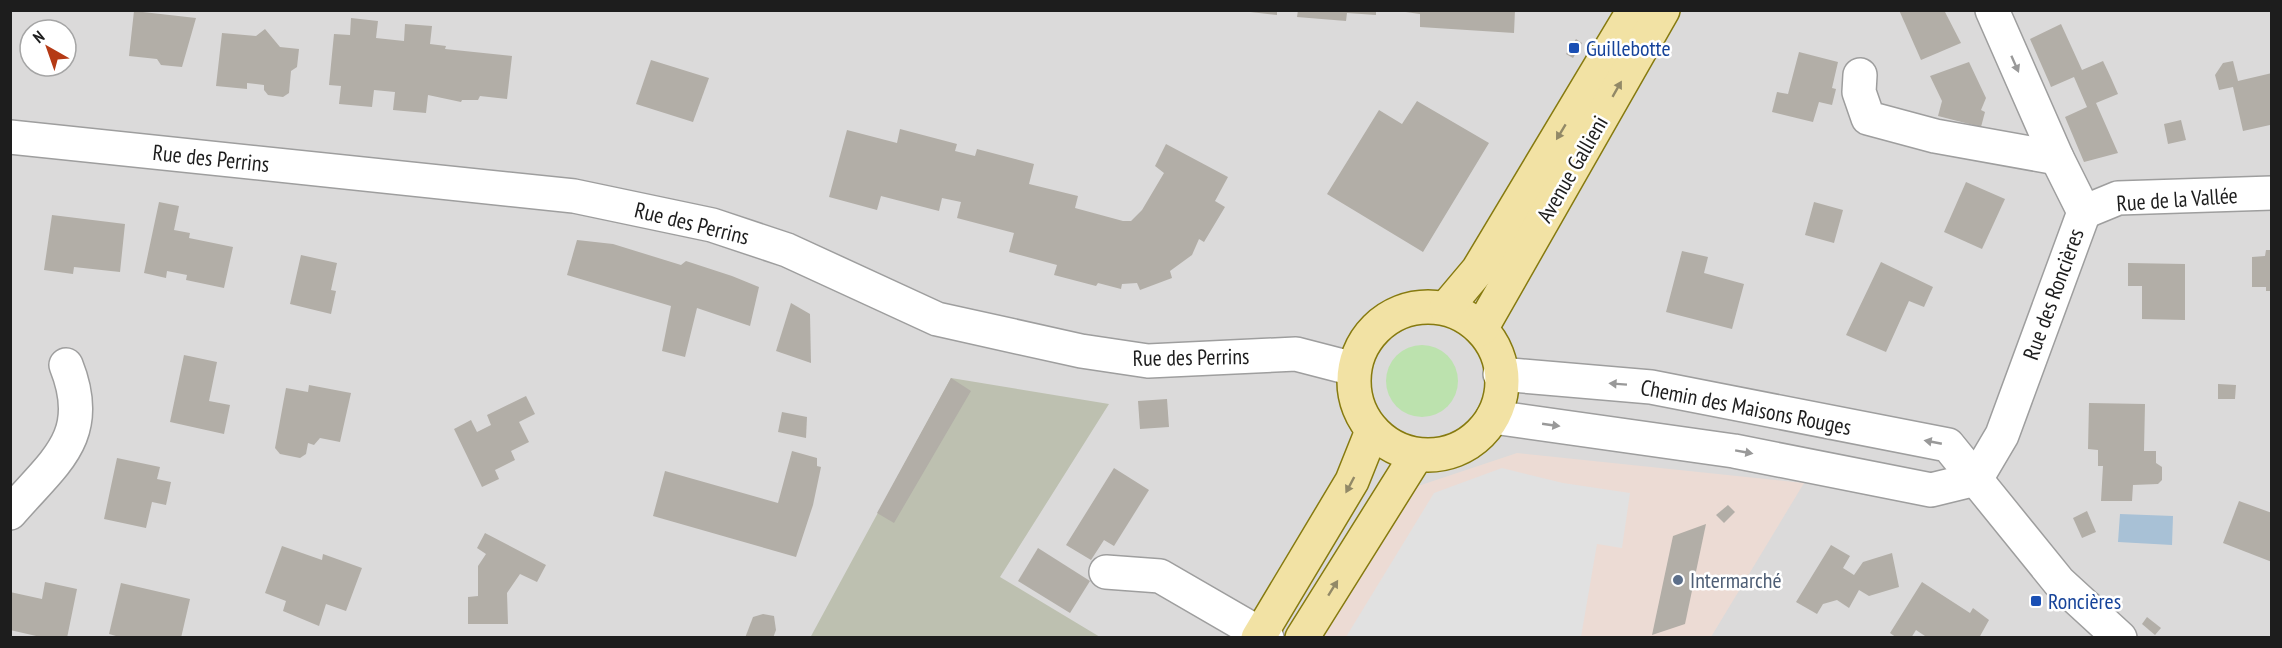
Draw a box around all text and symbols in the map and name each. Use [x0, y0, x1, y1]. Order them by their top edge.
north arrow [18, 18, 78, 78]
text: N [29, 26, 48, 47]
place label: Guillebotte [1586, 34, 1671, 62]
marker: Guillebotte [1567, 41, 1581, 55]
one-way arrow [2011, 55, 2021, 73]
one-way arrow [1612, 81, 1623, 97]
street label: Avenue Gallieni [1530, 111, 1614, 227]
one-way arrow [1556, 124, 1566, 141]
street label: Rue des Perrins [151, 138, 271, 178]
street label: Rue de la Vallée [2115, 181, 2239, 217]
street label: Rue des Perrins [632, 195, 752, 251]
street label: Rue des Roncières [2016, 225, 2090, 363]
street label: Rue des Perrins [1132, 342, 1250, 372]
street label: Chemin des Maisons Rouges [1638, 373, 1854, 441]
one-way arrow [1608, 379, 1627, 389]
one-way arrow [1541, 420, 1560, 430]
one-way arrow [1924, 437, 1943, 446]
one-way arrow [1734, 448, 1753, 457]
one-way arrow [1345, 476, 1355, 494]
place label: Intermarché [1690, 566, 1782, 594]
marker: Intermarché [1671, 573, 1685, 587]
one-way arrow [1327, 580, 1338, 596]
place label: Roncières [2048, 587, 2121, 615]
marker: Roncières [2029, 594, 2043, 608]

